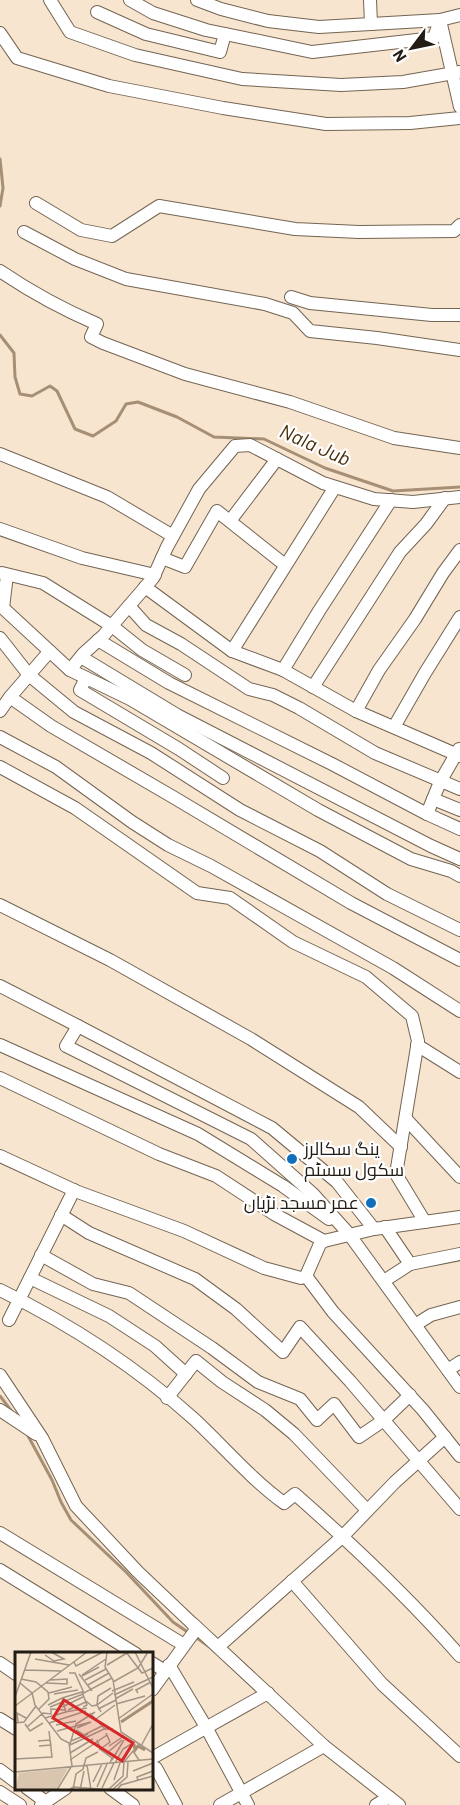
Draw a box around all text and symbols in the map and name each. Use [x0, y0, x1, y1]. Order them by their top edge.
north arrow [382, 18, 442, 78]
text: N [388, 47, 410, 66]
water label: Nala Jub [276, 418, 354, 470]
place label: ینگ سکالرز سکول سسٹم [303, 1137, 404, 1182]
marker: ینگ سکالرز سکول سسٹم [285, 1152, 299, 1166]
place label: عمر مسجد نڑیاں [244, 1191, 359, 1214]
marker: عمر مسجد نڑیاں [364, 1196, 378, 1210]
inset map [15, 1652, 153, 1790]

